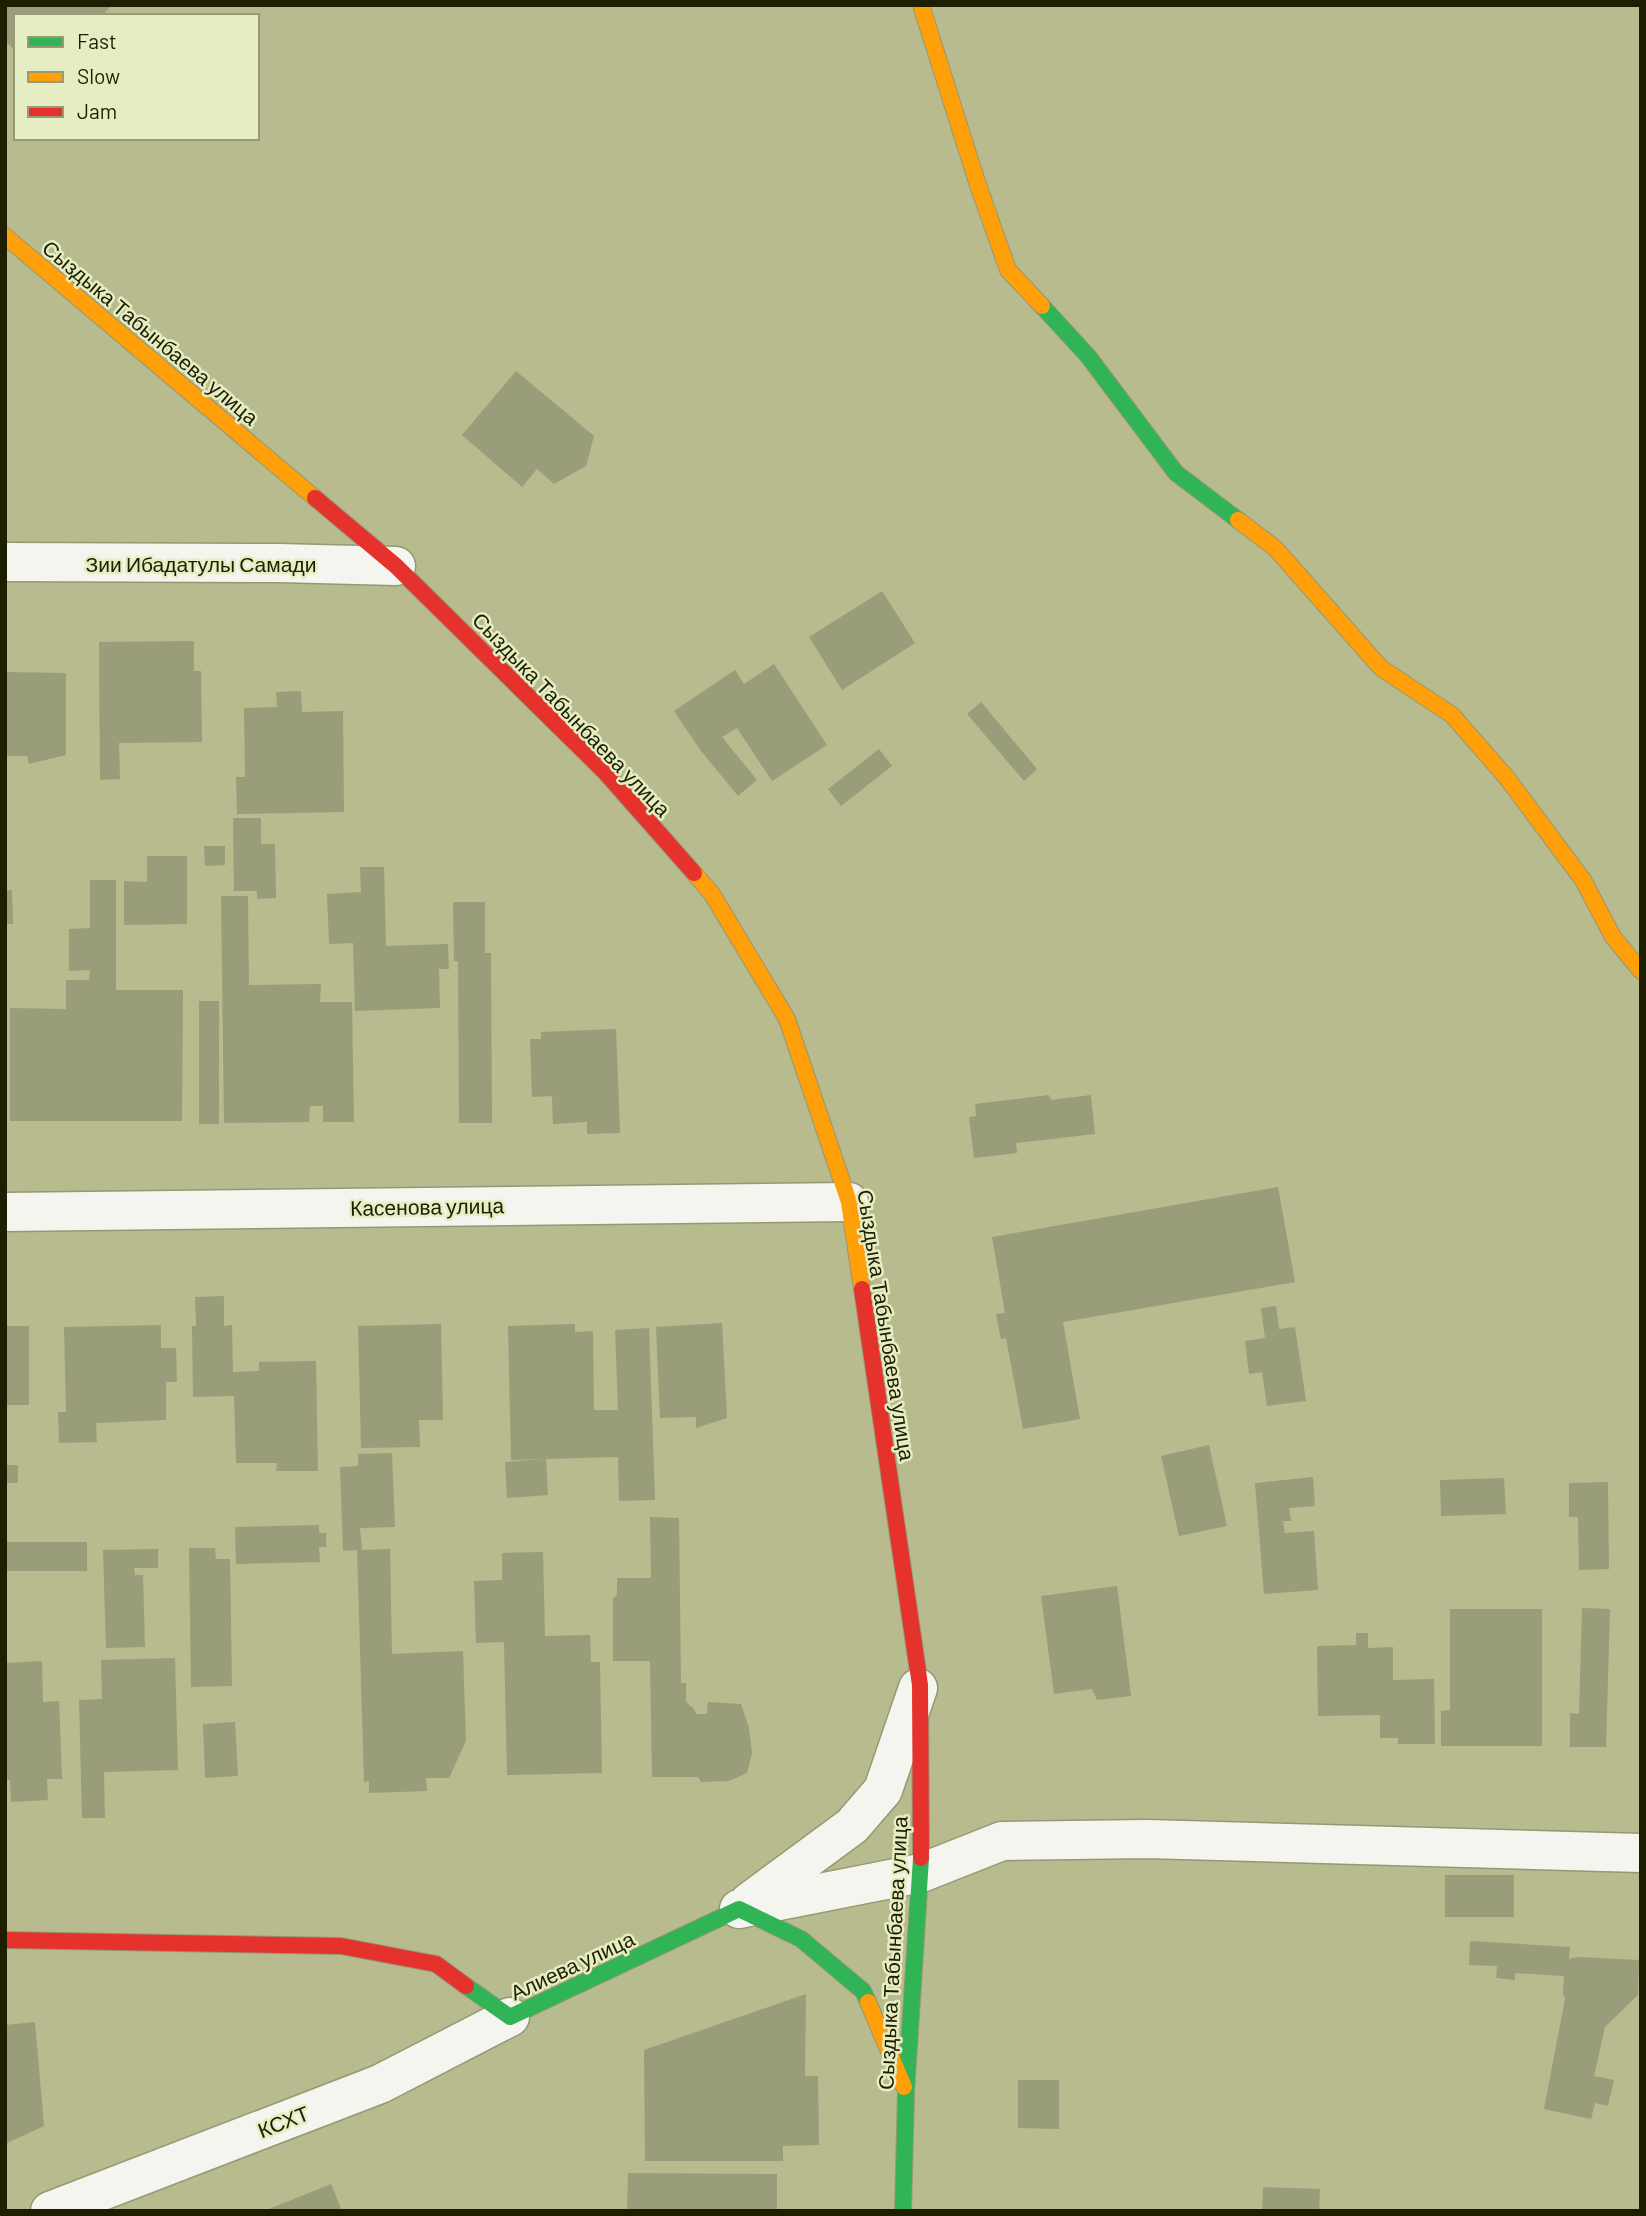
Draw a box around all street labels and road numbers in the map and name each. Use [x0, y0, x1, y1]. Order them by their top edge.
street label: Сыздыка Табынбаева улица [38, 234, 264, 430]
street label: Зии Ибадатулы Самади [86, 551, 316, 576]
street label: Сыздыка Табынбаева улица [468, 607, 676, 821]
street label: Сыздыка Табынбаева улица [853, 1188, 921, 1463]
street label: Касенова улица [350, 1192, 504, 1220]
street label: Сыздыка Табынбаева улица [872, 1815, 912, 2090]
street label: Алиева улица [506, 1925, 638, 2005]
street label: КСХТ [254, 2100, 312, 2142]

